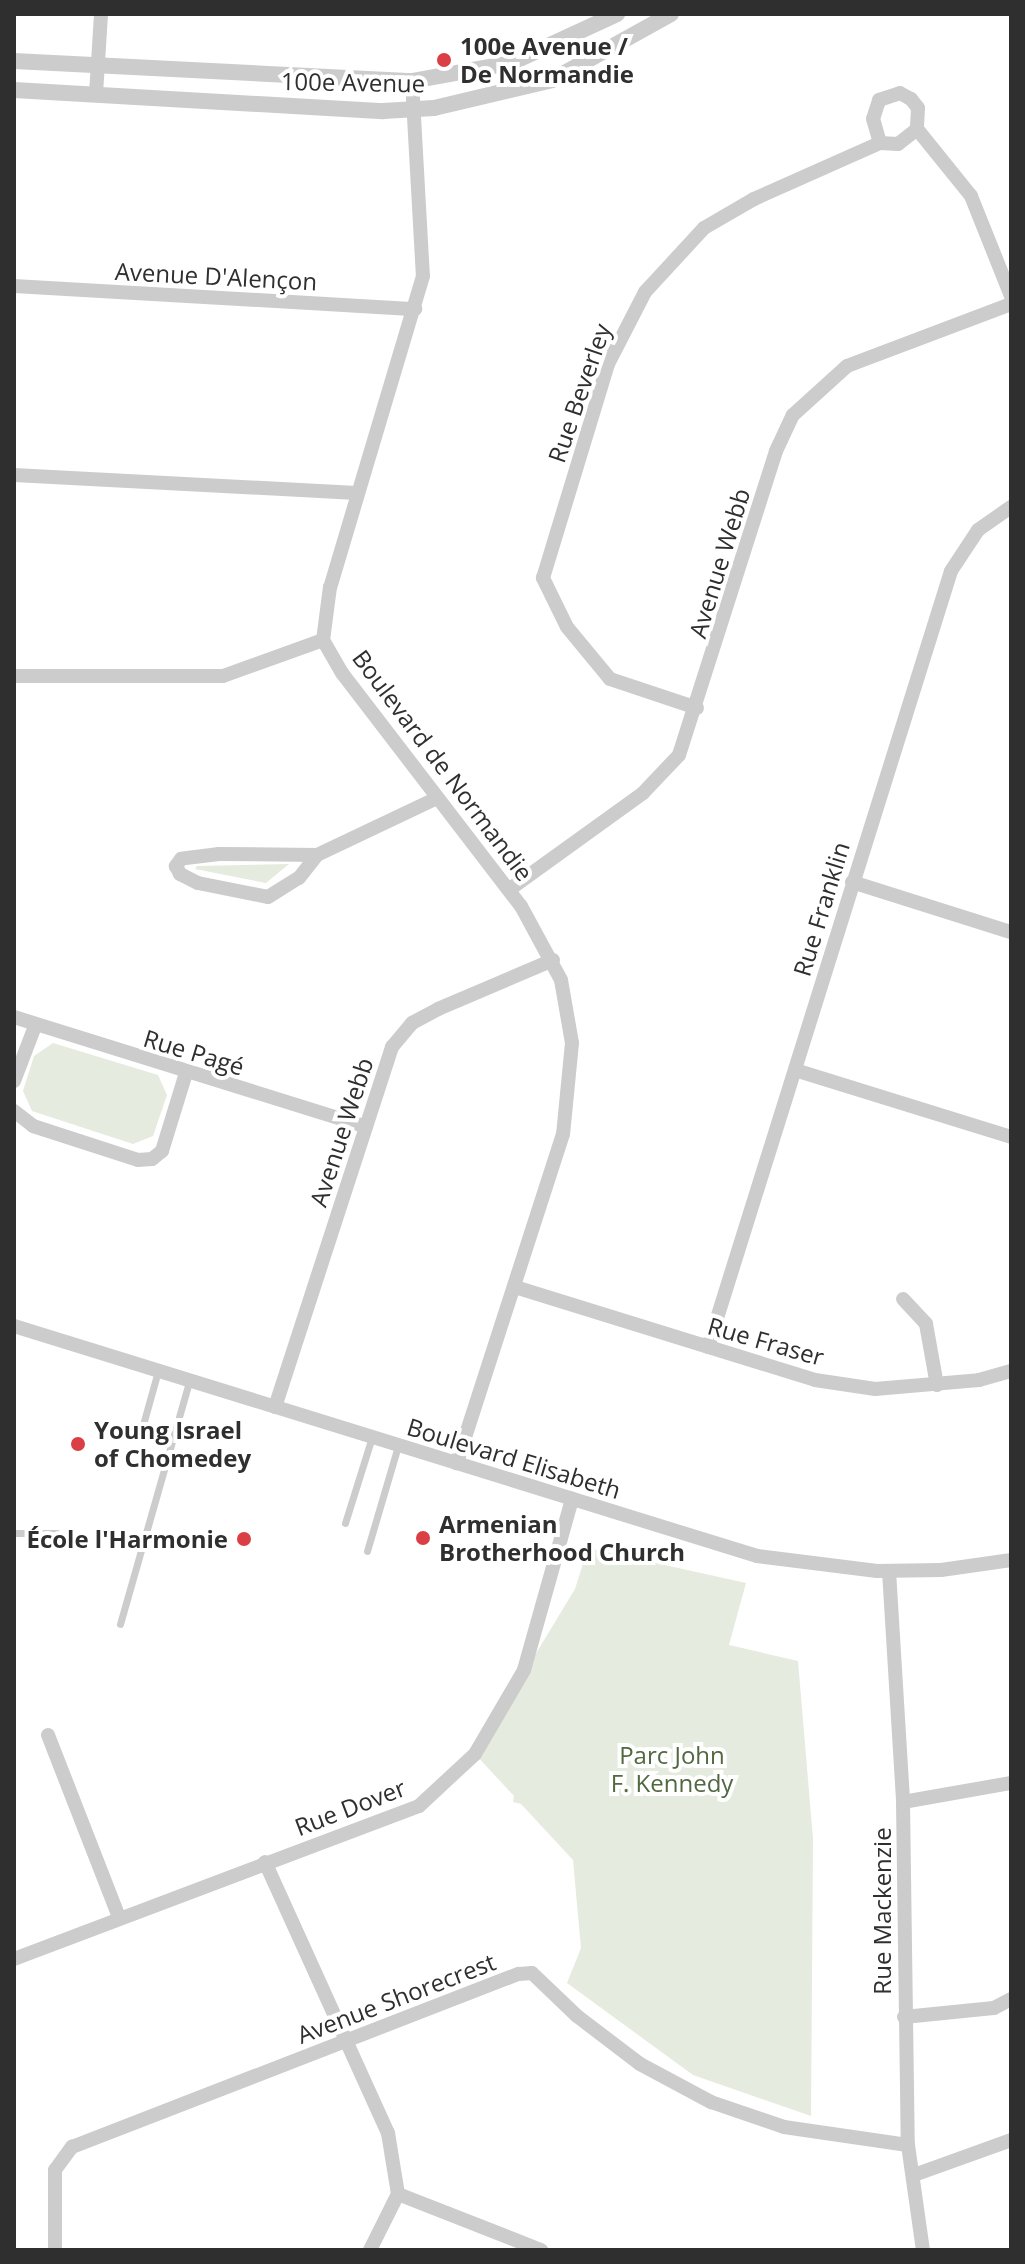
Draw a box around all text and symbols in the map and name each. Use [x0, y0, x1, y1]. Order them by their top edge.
place label: 100e Avenue / De Normandie [460, 32, 634, 88]
marker: 100e Avenue / De Normandie [435, 51, 453, 69]
street label: 100e Avenue [281, 66, 425, 98]
street label: Avenue D'Alençon [114, 256, 318, 296]
street label: Rue Beverley [542, 320, 616, 466]
street label: Avenue Webb [683, 485, 755, 641]
street label: Boulevard de Normandie [347, 644, 539, 886]
street label: Rue Franklin [787, 838, 855, 980]
street label: Rue Pagé [140, 1023, 248, 1081]
street label: Avenue Webb [303, 1054, 379, 1210]
street label: Rue Fraser [705, 1311, 827, 1371]
street label: Boulevard Elisabeth [404, 1412, 624, 1504]
place label: Young Israel of Chomedey [94, 1416, 251, 1472]
marker: Young Israel of Chomedey [69, 1435, 87, 1453]
place label: Armenian Brotherhood Church [439, 1510, 685, 1566]
place label: École l'Harmonie [26, 1525, 228, 1553]
marker: Armenian Brotherhood Church [414, 1529, 432, 1547]
marker: École l'Harmonie [235, 1530, 253, 1548]
park label: Parc John F. Kennedy [611, 1741, 733, 1797]
street label: Rue Dover [291, 1773, 409, 1841]
street label: Rue Mackenzie [868, 1827, 896, 1995]
street label: Avenue Shorecrest [293, 1947, 499, 2049]

